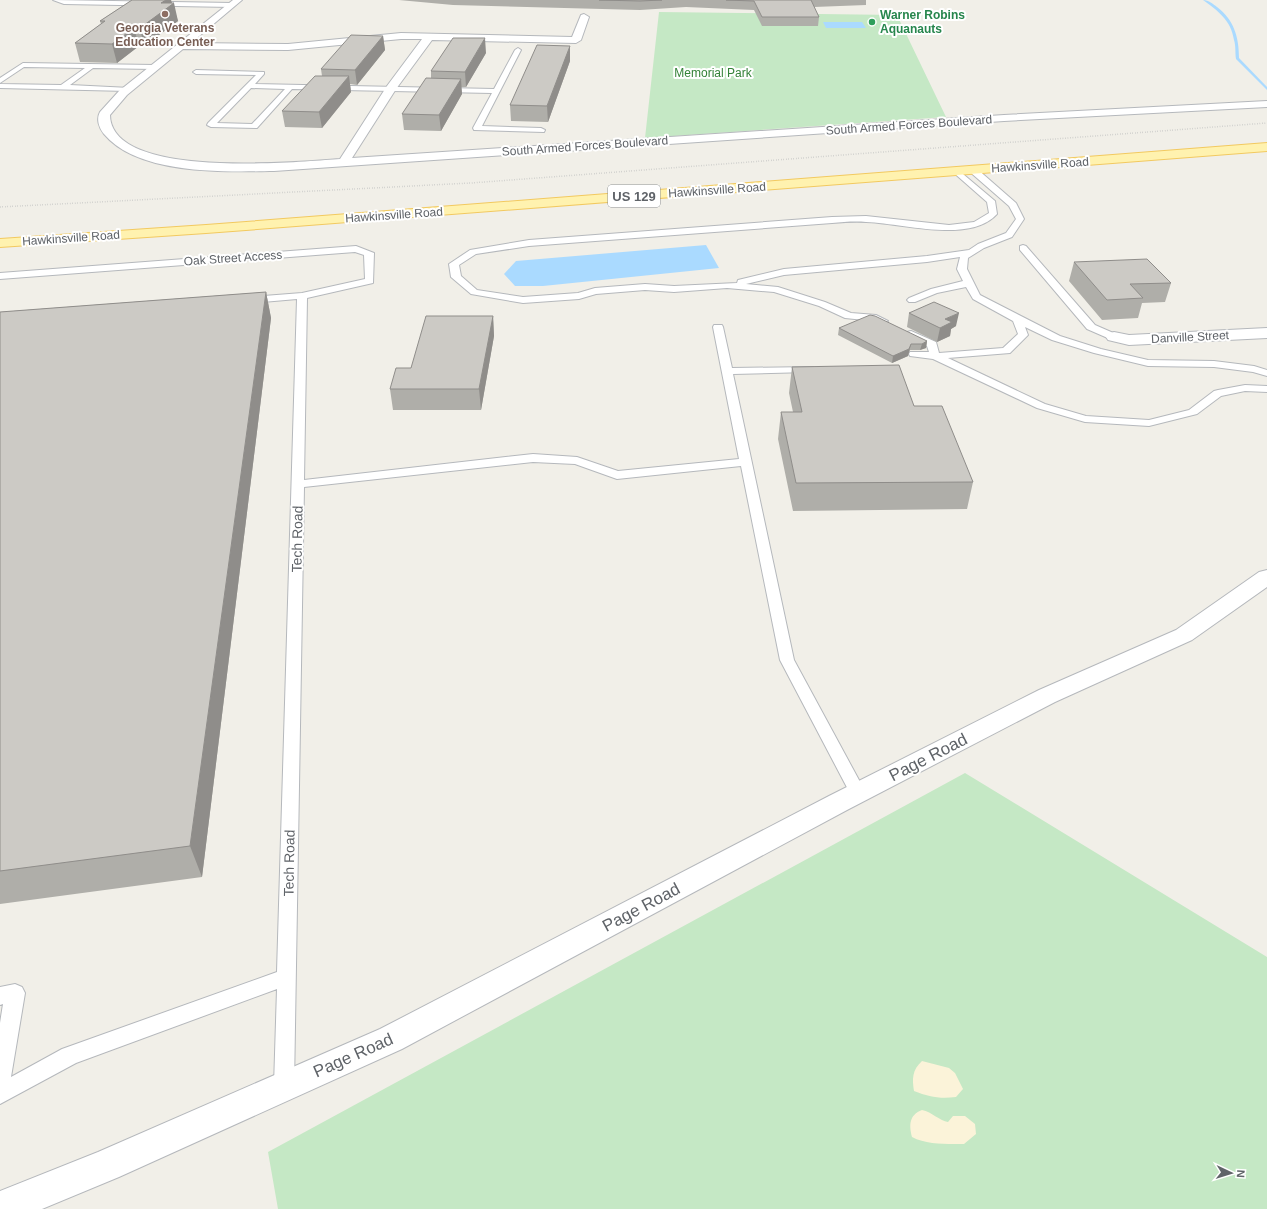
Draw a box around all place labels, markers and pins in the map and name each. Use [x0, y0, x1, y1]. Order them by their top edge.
place label: Warner Robins Aquanauts [880, 8, 965, 36]
marker: Georgia Veterans Education Center [160, 9, 170, 19]
marker: Warner Robins Aquanauts [867, 17, 877, 27]
place label: Georgia Veterans Education Center [115, 21, 215, 49]

